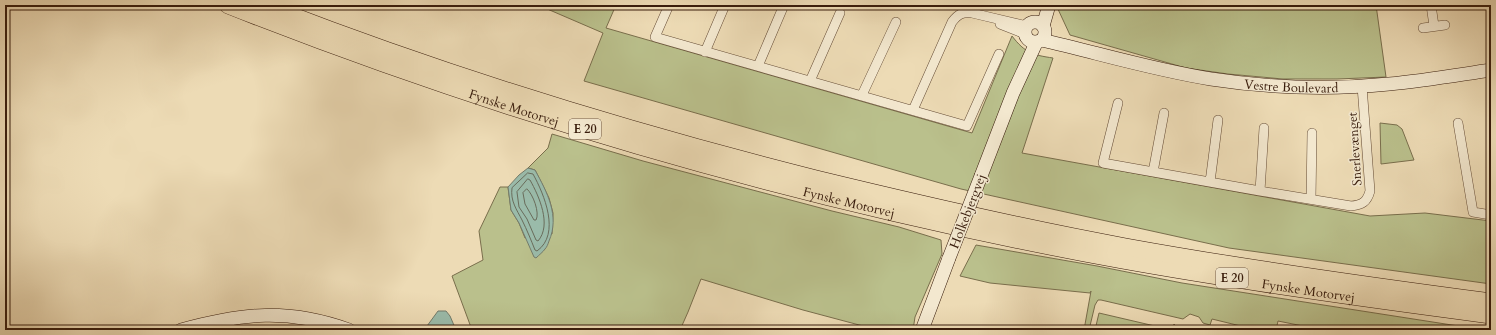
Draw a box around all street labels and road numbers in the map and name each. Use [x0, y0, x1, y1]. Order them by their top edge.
street label: Vestre Boulevard [1243, 75, 1338, 97]
street label: Fynske Motorvej [466, 85, 561, 131]
street label: Snerlevænget [1343, 112, 1367, 186]
road number: E 20 [569, 119, 601, 139]
street label: Holkebjergvej [945, 171, 990, 251]
street label: Fynske Motorvej [801, 183, 896, 222]
road number: E 20 [1216, 268, 1248, 288]
street label: Fynske Motorvej [1261, 275, 1356, 307]

